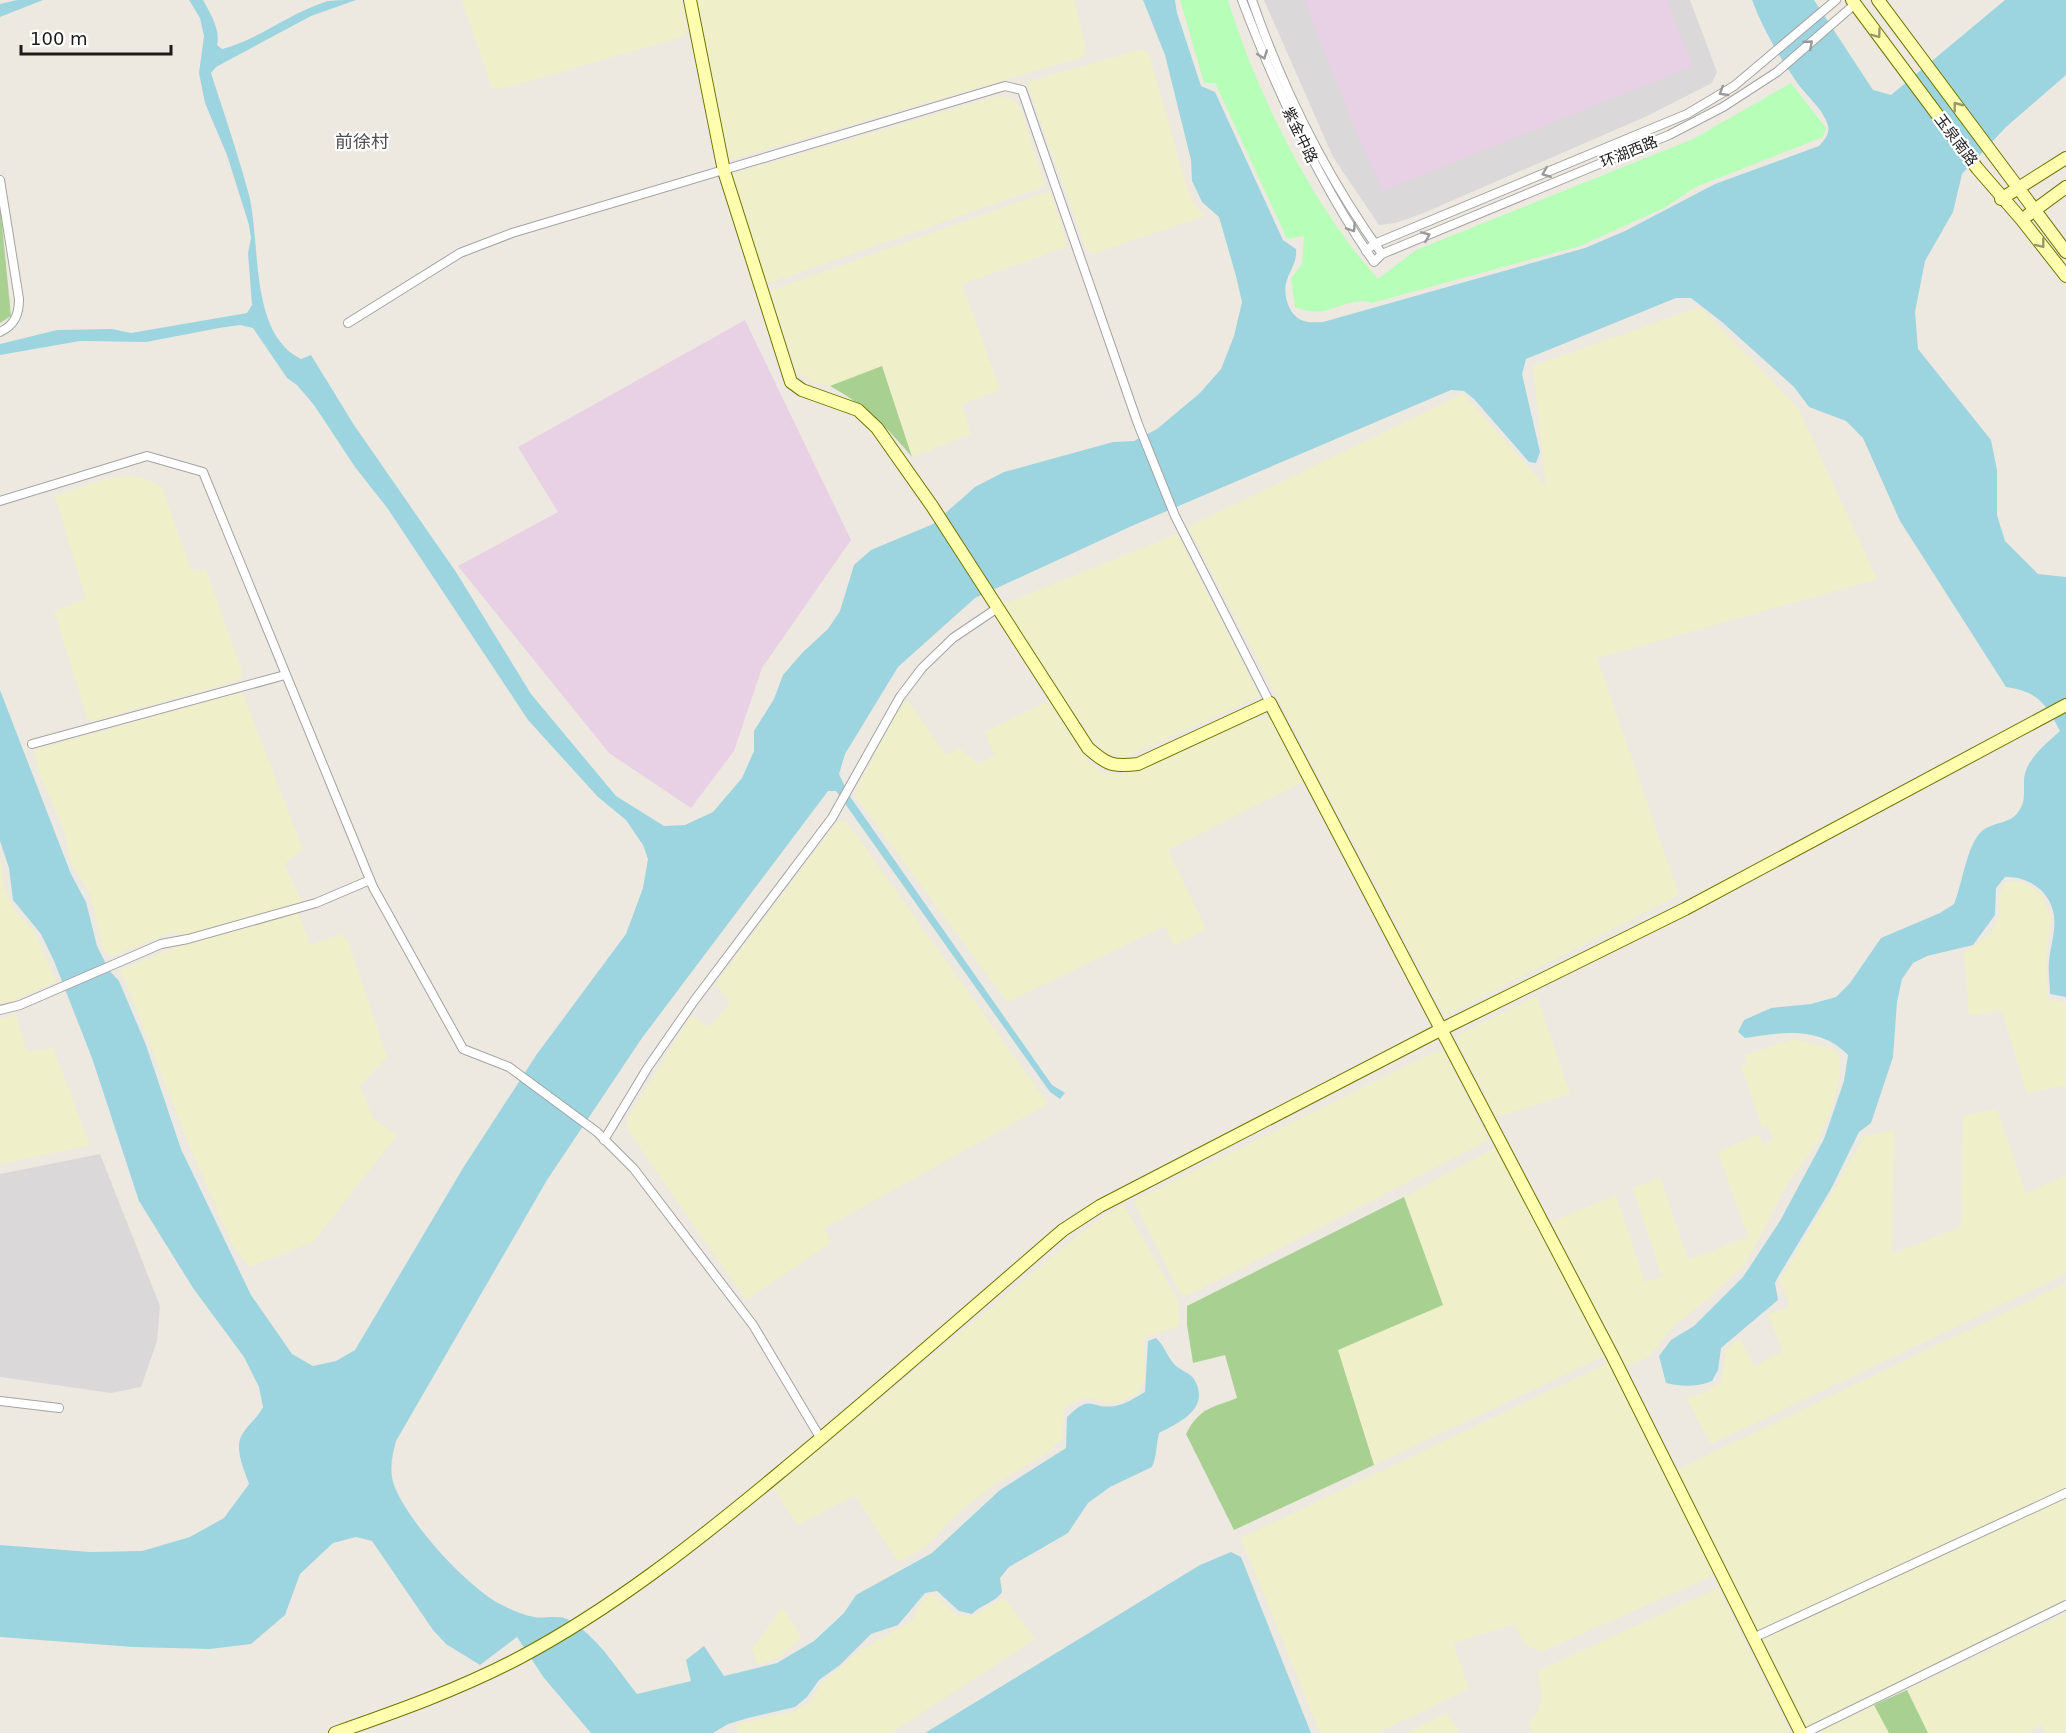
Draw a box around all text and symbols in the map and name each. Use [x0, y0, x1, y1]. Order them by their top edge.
scale bar [21, 18, 171, 56]
text: 100 m [30, 28, 88, 49]
one-way arrow [1870, 28, 1881, 39]
one-way arrow [1802, 40, 1813, 51]
one-way arrow [1256, 49, 1268, 60]
one-way arrow [1719, 85, 1729, 97]
one-way arrow [1953, 102, 1964, 113]
street label: 紫金中路 [1279, 104, 1321, 166]
street label: 玉泉南路 [1931, 111, 1981, 169]
district label: 前徐村 [335, 131, 389, 152]
street label: 环湖西路 [1598, 132, 1660, 172]
one-way arrow [1541, 166, 1552, 178]
one-way arrow [1344, 222, 1356, 232]
one-way arrow [1419, 231, 1430, 243]
one-way arrow [2034, 238, 2045, 249]

